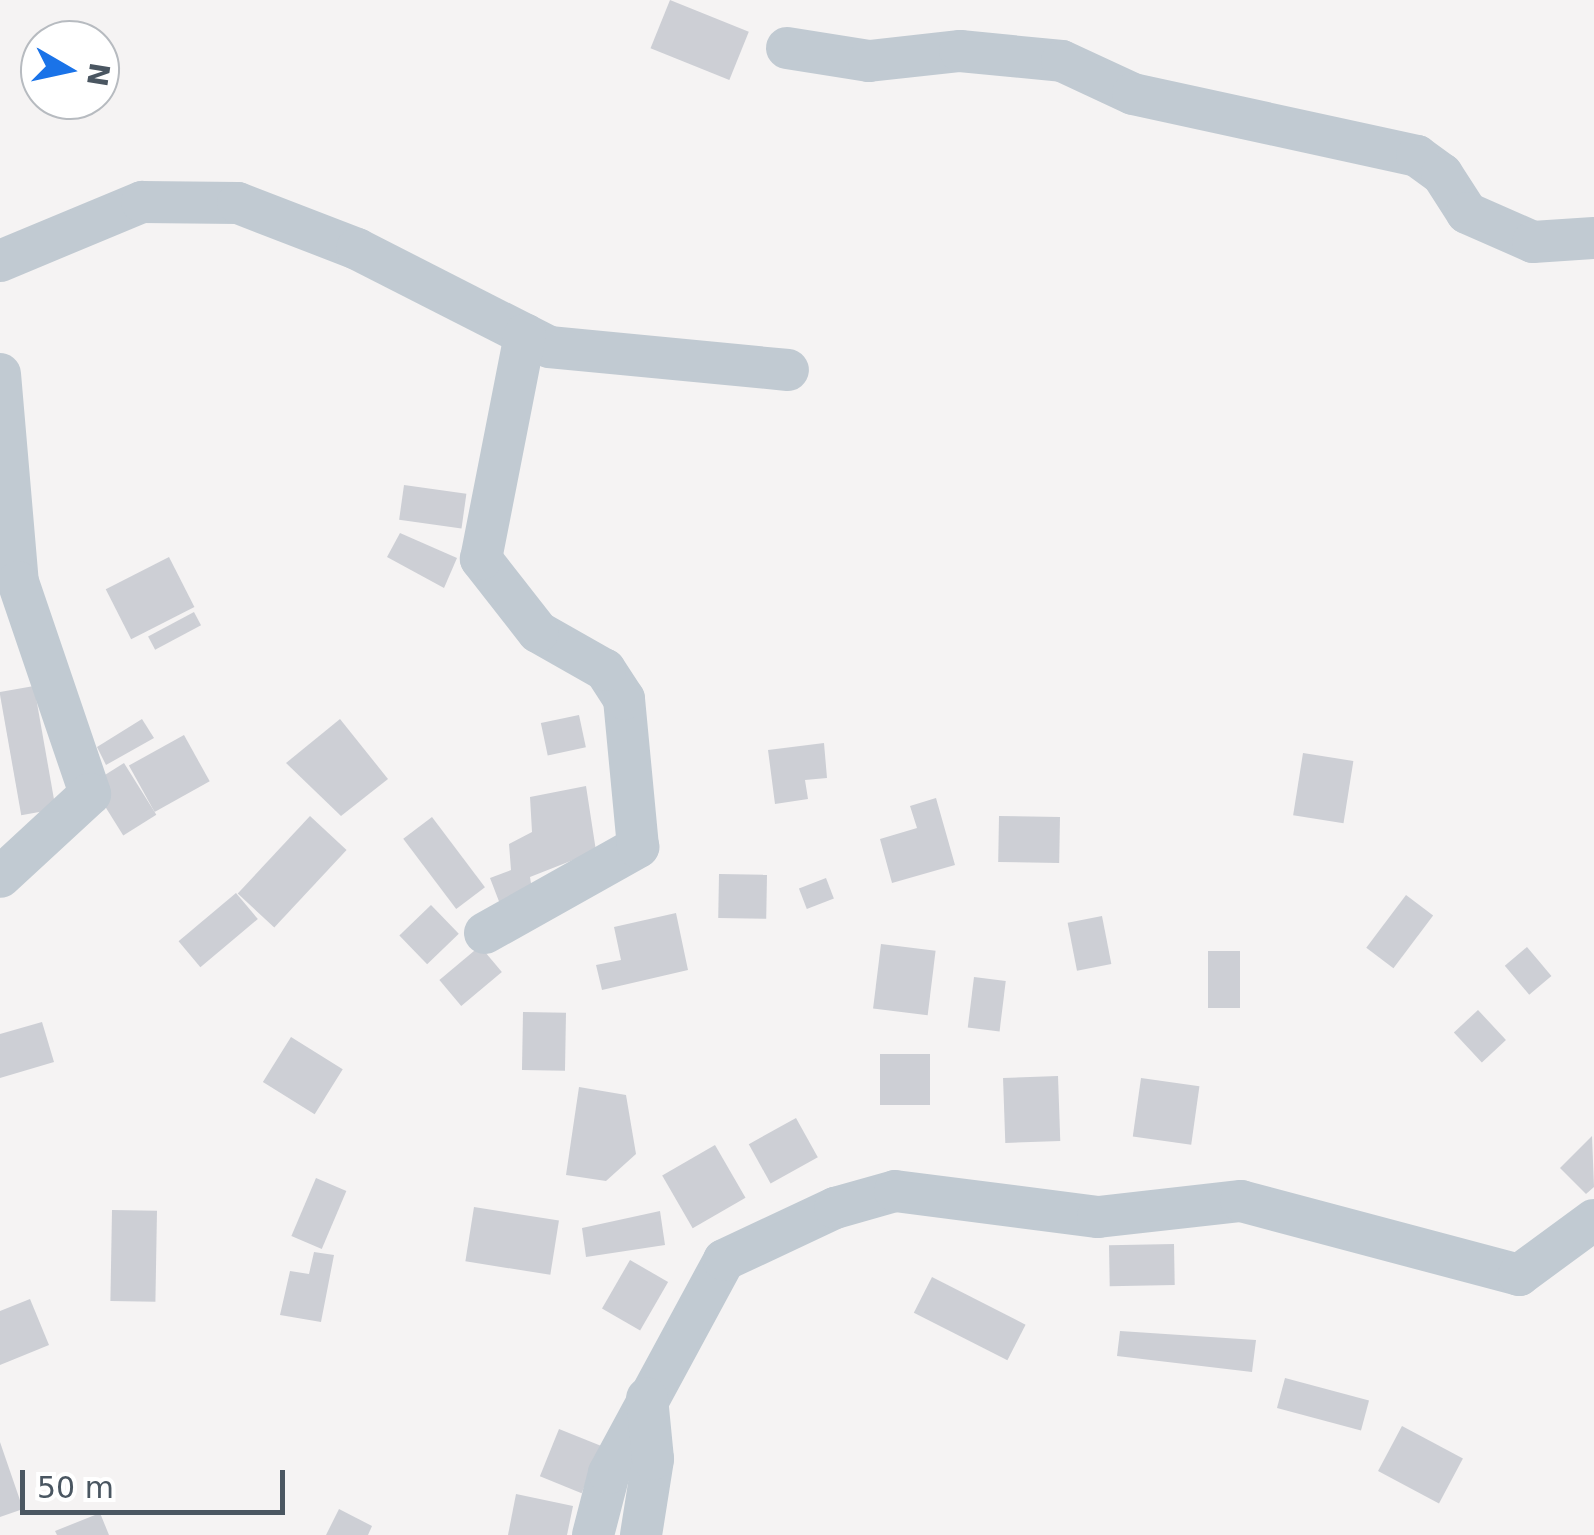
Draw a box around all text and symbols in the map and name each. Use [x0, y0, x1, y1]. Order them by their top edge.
north arrow [20, 20, 120, 120]
text: N [80, 60, 116, 89]
scale bar [25, 1450, 290, 1512]
text: 50 m [37, 1470, 114, 1505]

